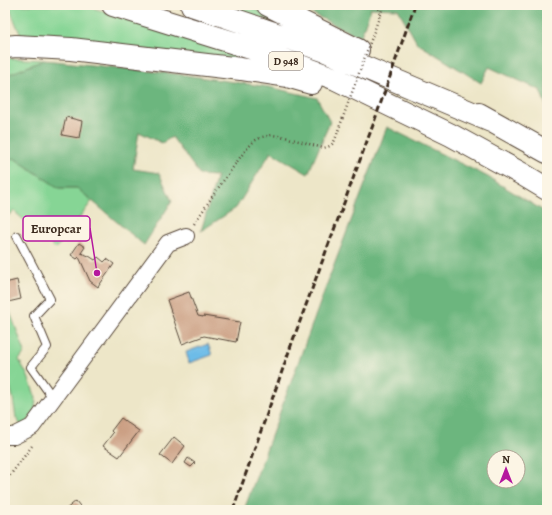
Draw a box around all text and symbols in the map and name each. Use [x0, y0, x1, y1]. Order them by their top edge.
road number: D 948 [269, 52, 303, 70]
callout: Europcar [23, 216, 90, 241]
text: Europcar [31, 220, 82, 237]
north arrow [486, 449, 526, 489]
text: N [502, 452, 510, 467]

